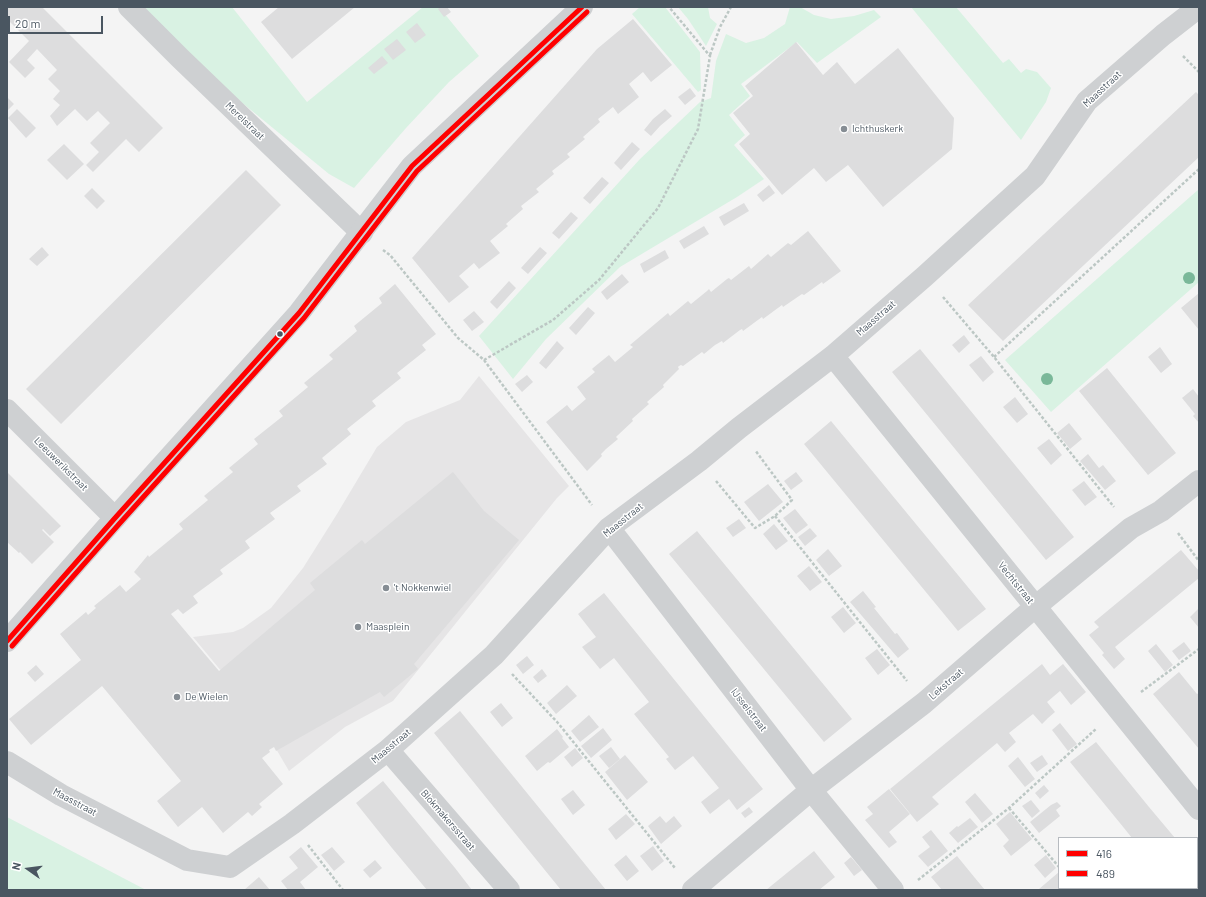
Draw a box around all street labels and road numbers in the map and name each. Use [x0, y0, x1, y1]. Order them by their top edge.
street label: Maasstraat [1080, 68, 1124, 110]
street label: Merelstraat [223, 99, 267, 143]
street label: Maasstraat [854, 298, 898, 338]
street label: Leeuwerikstraat [32, 435, 90, 493]
street label: Maasstraat [601, 500, 645, 540]
street label: Vechtstraat [995, 559, 1037, 607]
street label: Lekstraat [926, 666, 966, 702]
street label: IJsselstraat [728, 686, 770, 734]
street label: Maasstraat [369, 726, 413, 766]
street label: Maasstraat [51, 785, 99, 819]
street label: Blokmakersstraat [418, 787, 478, 853]

